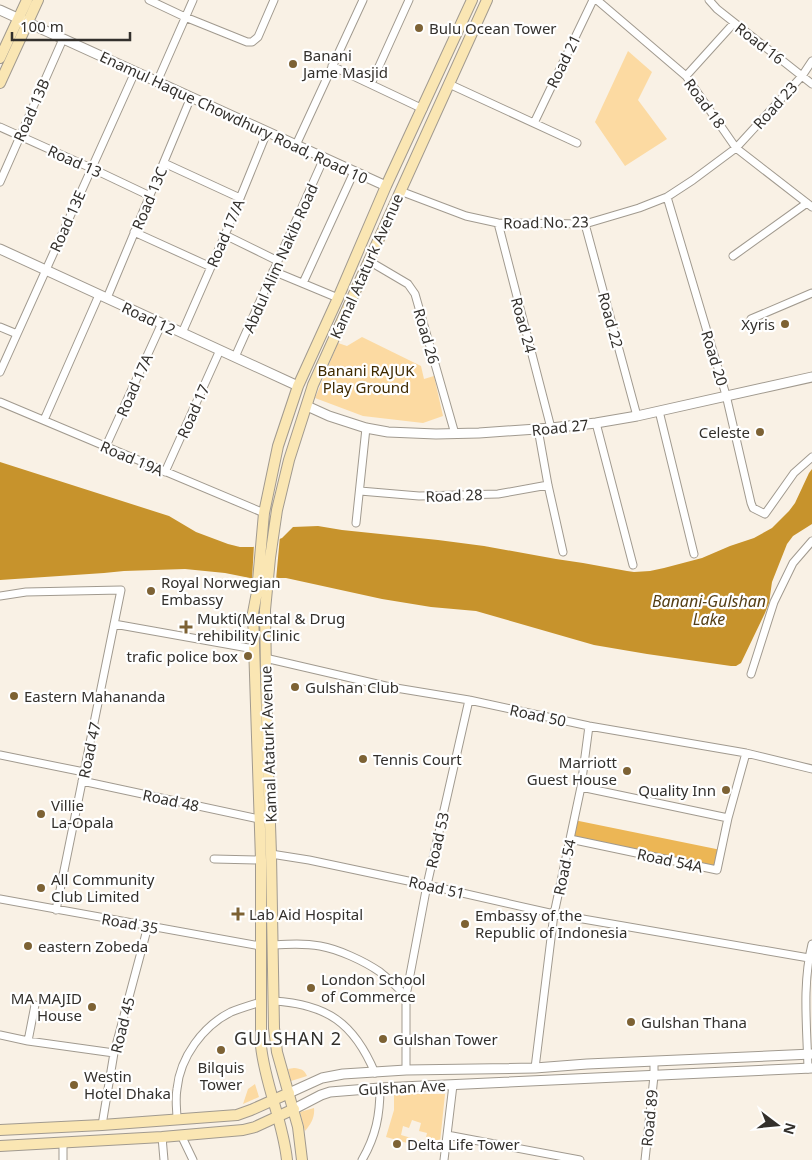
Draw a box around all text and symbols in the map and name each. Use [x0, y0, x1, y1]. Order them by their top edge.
scale bar [12, 10, 130, 42]
text: 100 m [20, 16, 64, 36]
place label: Bulu Ocean Tower [429, 18, 557, 38]
street label: Road 16 [731, 18, 789, 68]
marker: Bulu Ocean Tower [413, 22, 425, 34]
street label: Road 21 [541, 31, 585, 91]
place label: Banani Jame Masjid [301, 45, 388, 82]
street label: Enamul Haque Chowdhury Road, Road 10 [97, 46, 371, 188]
marker: Banani Jame Masjid [287, 58, 299, 70]
street label: Road 18 [680, 74, 730, 132]
street label: Road 13B [8, 75, 54, 145]
street label: Road 23 [748, 77, 802, 133]
street label: Road 13 [45, 140, 105, 182]
street label: Road 13C [127, 163, 171, 233]
street label: Abdul Alim Nakib Road [238, 180, 322, 336]
street label: Road 13E [45, 187, 89, 255]
street label: Kamal Ataturk Avenue [325, 190, 407, 342]
street label: Road 17/A [202, 195, 248, 270]
street label: Road No. 23 [503, 211, 589, 233]
street label: Road 22 [594, 290, 628, 350]
street label: Road 24 [507, 295, 541, 356]
street label: Road 12 [119, 297, 179, 339]
street label: Road 26 [410, 306, 444, 366]
place label: Xyris [741, 314, 775, 334]
marker: Xyris [779, 318, 791, 330]
street label: Road 20 [697, 328, 733, 388]
street label: Road 17A [111, 350, 157, 420]
park label: Banani RAJUK Play Ground [318, 360, 415, 397]
street label: Road 17 [172, 381, 214, 441]
street label: Road 27 [531, 414, 589, 440]
place label: Celeste [699, 422, 750, 442]
marker: Celeste [754, 426, 766, 438]
street label: Road 19A [97, 436, 167, 480]
street label: Road 28 [425, 484, 483, 506]
place label: Royal Norwegian Embassy [161, 572, 281, 609]
marker: Royal Norwegian Embassy [145, 585, 157, 597]
water label: Banani-Gulshan Lake [652, 590, 766, 630]
place label: Mukti(Mental & Drug rehibility Clinic [197, 608, 345, 645]
marker: Mukti(Mental & Drug rehibility Clinic [179, 620, 193, 634]
place label: trafic police box [127, 646, 238, 666]
marker: trafic police box [242, 650, 254, 662]
street label: Kamal Ataturk Avenue [255, 665, 281, 823]
place label: Gulshan Club [305, 677, 399, 697]
marker: Gulshan Club [289, 681, 301, 693]
place label: Eastern Mahananda [24, 686, 165, 706]
marker: Eastern Mahananda [8, 690, 20, 702]
street label: Road 50 [508, 699, 568, 731]
street label: Road 47 [73, 720, 105, 780]
place label: Tennis Court [373, 749, 462, 769]
place label: Marriott Guest House [527, 752, 618, 789]
marker: Tennis Court [357, 753, 369, 765]
marker: Marriott Guest House [621, 765, 633, 777]
place label: Quality Inn [638, 780, 716, 800]
street label: Road 48 [141, 784, 201, 816]
marker: Quality Inn [720, 784, 732, 796]
place label: Villie La-Opala [51, 795, 114, 832]
marker: Villie La-Opala [35, 808, 47, 820]
street label: Road 53 [421, 810, 453, 870]
street label: Road 54 [548, 837, 580, 897]
street label: Road 54A [635, 843, 705, 877]
place label: All Community Club Limited [51, 869, 155, 906]
street label: Road 51 [407, 871, 467, 903]
marker: All Community Club Limited [35, 882, 47, 894]
place label: Lab Aid Hospital [249, 904, 363, 924]
place label: Embassy of the Republic of Indonesia [475, 905, 627, 942]
marker: Lab Aid Hospital [231, 907, 245, 921]
street label: Road 35 [100, 908, 160, 938]
marker: Embassy of the Republic of Indonesia [459, 918, 471, 930]
place label: eastern Zobeda [38, 936, 148, 956]
marker: eastern Zobeda [22, 940, 34, 952]
place label: London School of Commerce [321, 969, 425, 1006]
marker: London School of Commerce [305, 982, 317, 994]
place label: MA MAJID House [11, 988, 82, 1025]
street label: Road 45 [105, 995, 139, 1055]
marker: MA MAJID House [86, 1001, 98, 1013]
place label: Gulshan Thana [641, 1012, 747, 1032]
marker: Gulshan Thana [625, 1016, 637, 1028]
district label: GULSHAN 2 [234, 1026, 342, 1050]
place label: Gulshan Tower [393, 1029, 498, 1049]
marker: Gulshan Tower [377, 1033, 389, 1045]
marker: Bilquis Tower [215, 1044, 227, 1056]
place label: Bilquis Tower [197, 1057, 245, 1094]
place label: Westin Hotel Dhaka [84, 1066, 171, 1103]
street label: Gulshan Ave [358, 1075, 446, 1099]
marker: Westin Hotel Dhaka [68, 1079, 80, 1091]
street label: Road 89 [636, 1089, 662, 1147]
north arrow [752, 1100, 802, 1150]
text: N [779, 1121, 801, 1137]
place label: Delta Life Tower [407, 1134, 520, 1154]
marker: Delta Life Tower [391, 1138, 403, 1150]

